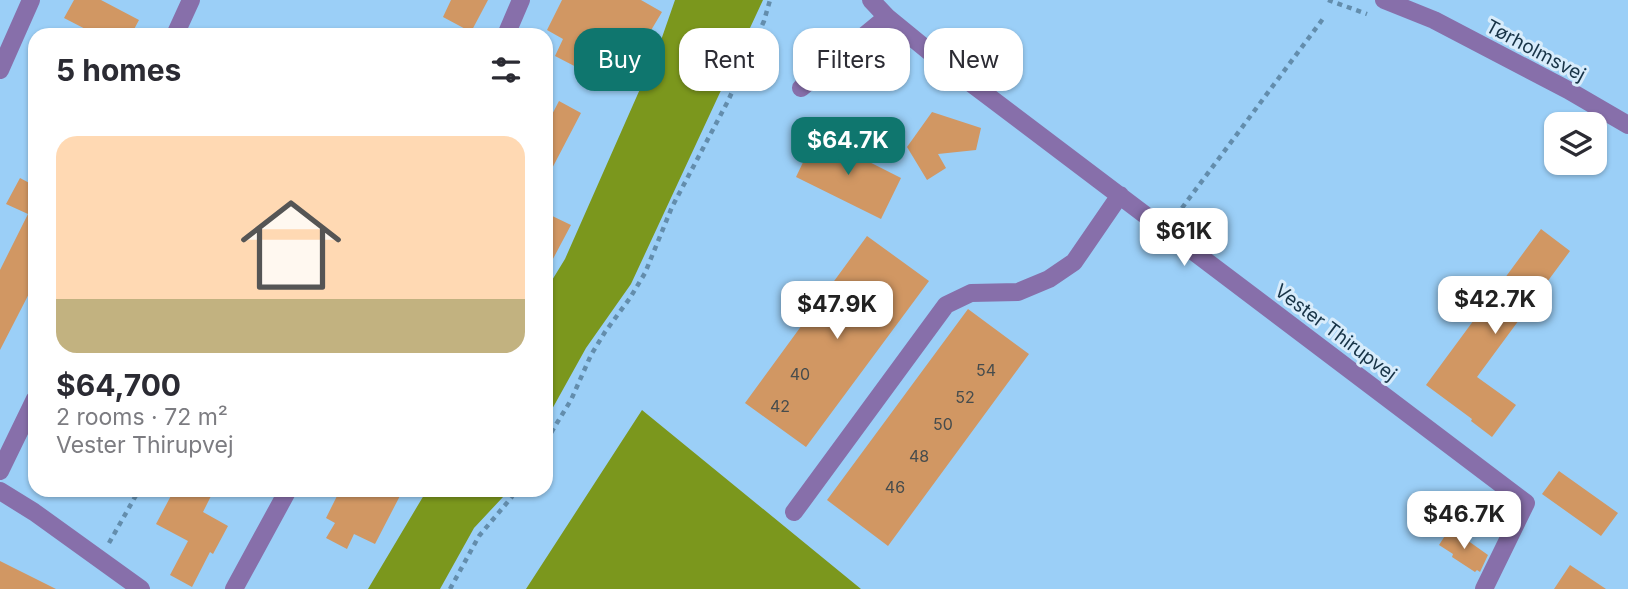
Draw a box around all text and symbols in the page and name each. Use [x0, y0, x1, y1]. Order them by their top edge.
street label: Tørholmsvej [1482, 15, 1590, 86]
chip: Buy [574, 28, 665, 91]
chip: Rent [679, 28, 779, 91]
chip: Filters [793, 28, 910, 91]
chip: New [924, 28, 1023, 91]
icon: filters [487, 51, 525, 89]
text: 5 homes [56, 52, 181, 88]
map controls [1544, 112, 1607, 175]
button: layers [1544, 112, 1607, 175]
pin: $64.7K [791, 118, 905, 177]
text: $64.7K [807, 126, 889, 154]
icon: home [228, 182, 354, 308]
pin: $61K [1143, 208, 1225, 268]
text: $61K [1156, 217, 1212, 245]
pin: $42.7K [1438, 276, 1552, 336]
street label: Vester Thirupvej [1270, 279, 1401, 386]
pin: $47.9K [780, 282, 894, 341]
text: $42.7K [1454, 285, 1536, 313]
text: $47.9K [797, 290, 877, 318]
house number: 54 [976, 360, 996, 380]
house number: 40 [790, 364, 810, 384]
text: $64,700 [56, 367, 181, 403]
house number: 52 [955, 387, 975, 407]
house number: 42 [770, 396, 790, 416]
text: 2 rooms · 72 m² [56, 403, 228, 431]
house number: 50 [933, 414, 953, 434]
text: Vester Thirupvej [56, 431, 233, 459]
house number: 48 [909, 446, 929, 466]
house number: 46 [885, 477, 905, 497]
pin: $46.7K [1407, 491, 1521, 551]
text: $46.7K [1423, 500, 1505, 528]

